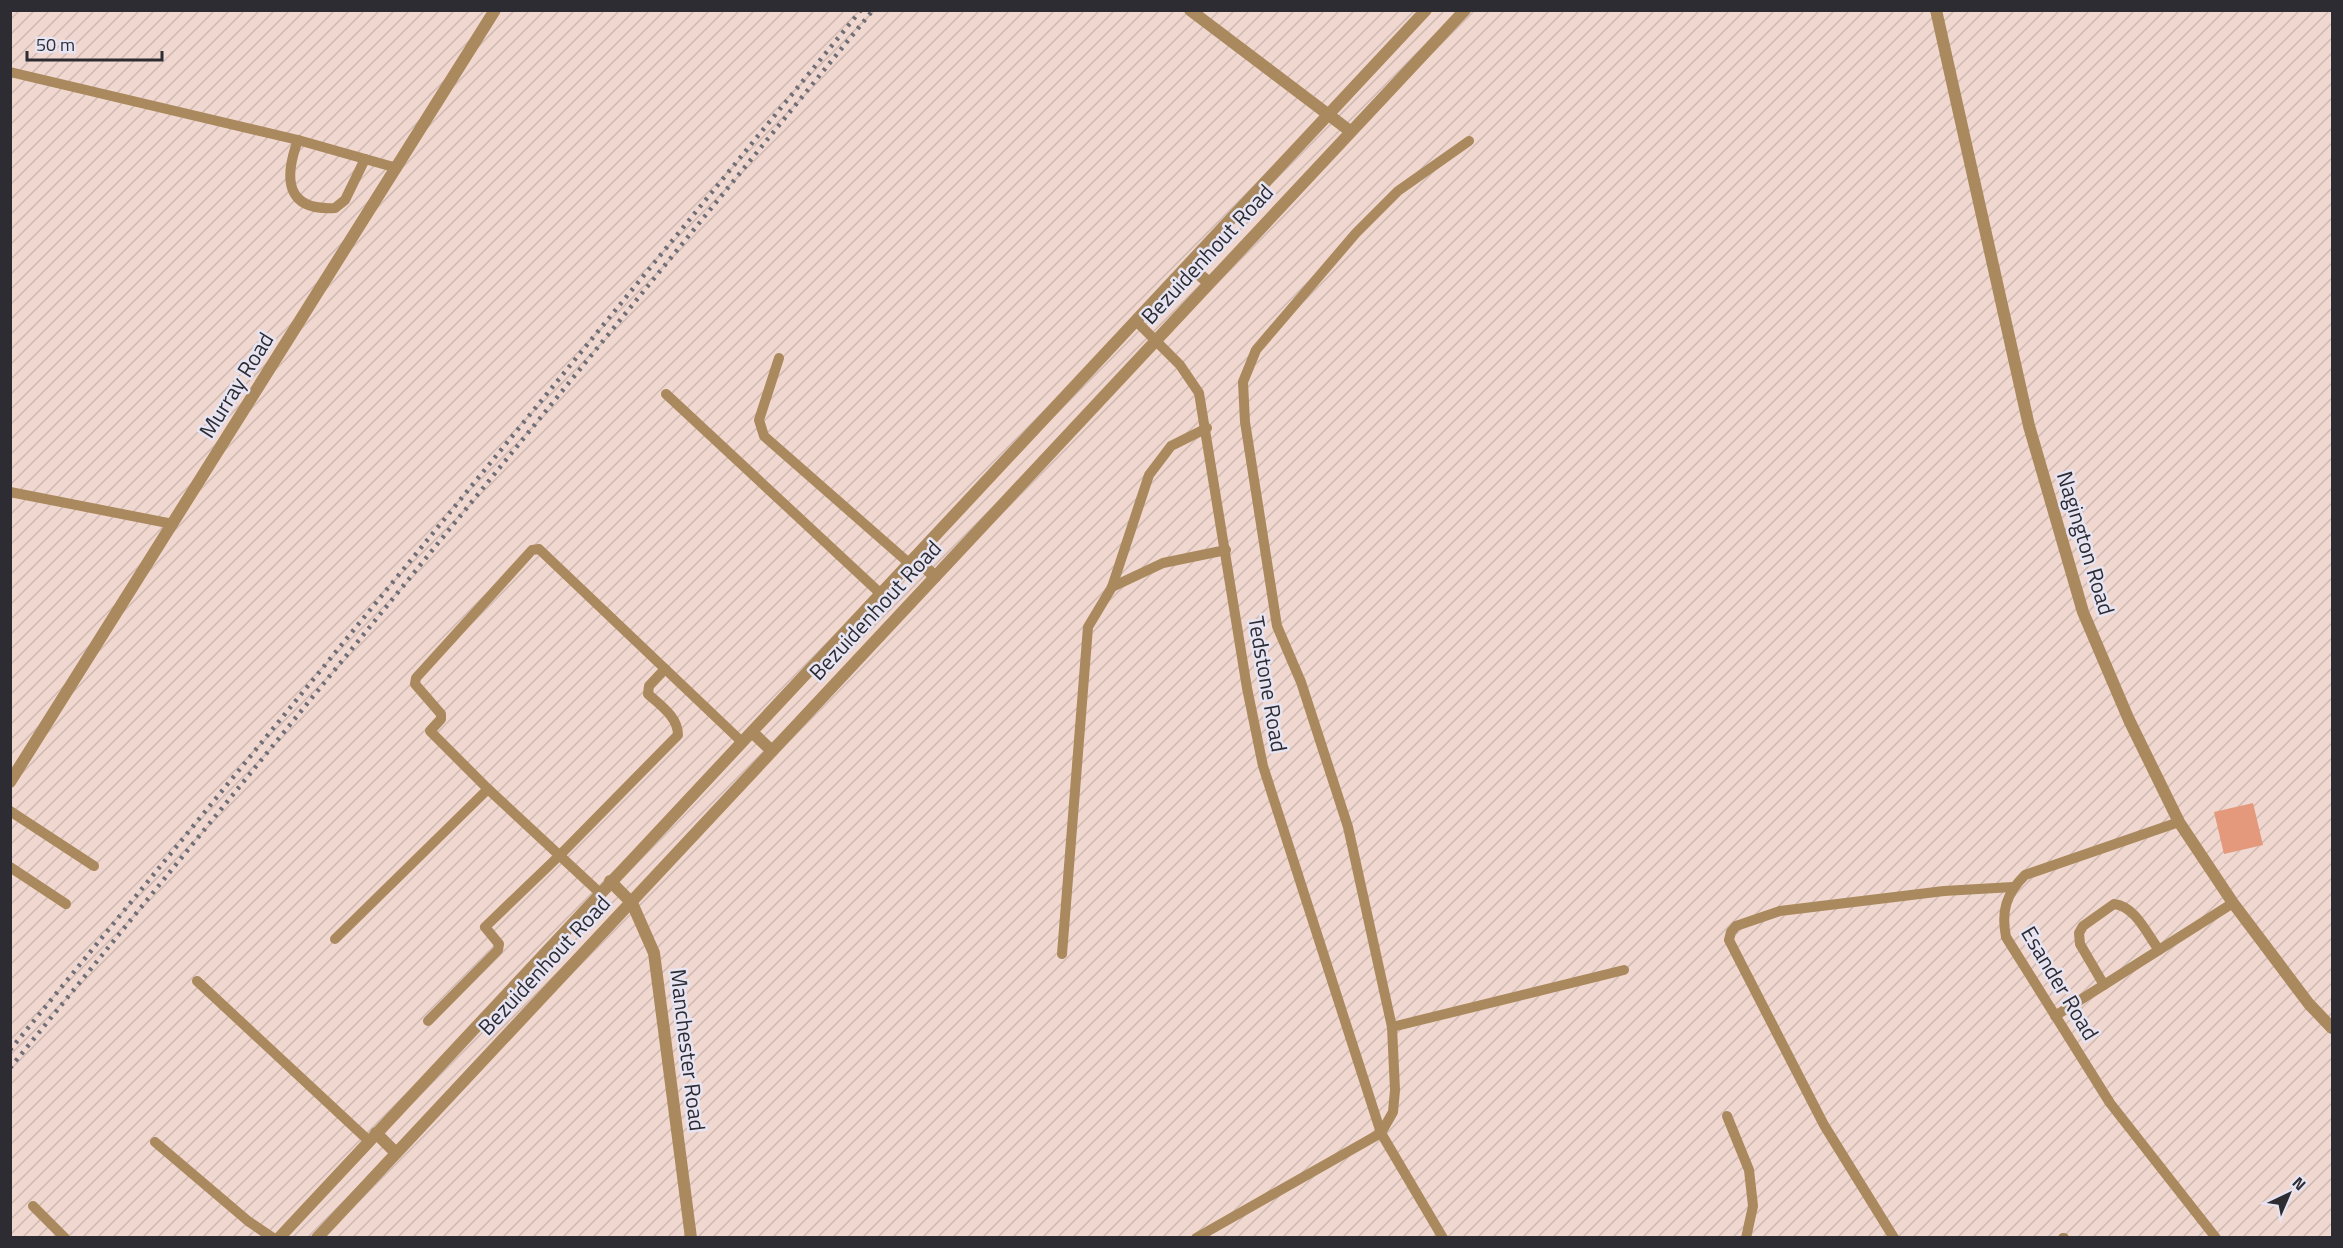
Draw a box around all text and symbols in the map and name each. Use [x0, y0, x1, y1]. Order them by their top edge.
scale bar [27, 24, 162, 62]
text: 50 m [36, 31, 75, 58]
street label: Bezuidenhout Road [1133, 176, 1281, 332]
street label: Murray Road [190, 325, 282, 445]
street label: Nagington Road [2048, 467, 2124, 619]
street label: Bezuidenhout Road [801, 532, 949, 688]
street label: Tedstone Road [1239, 613, 1297, 755]
street label: Bezuidenhout Road [470, 887, 618, 1043]
street label: Esander Road [2012, 919, 2108, 1047]
street label: Manchester Road [661, 967, 715, 1133]
north arrow [2259, 1164, 2319, 1224]
text: N [2287, 1171, 2312, 1196]

